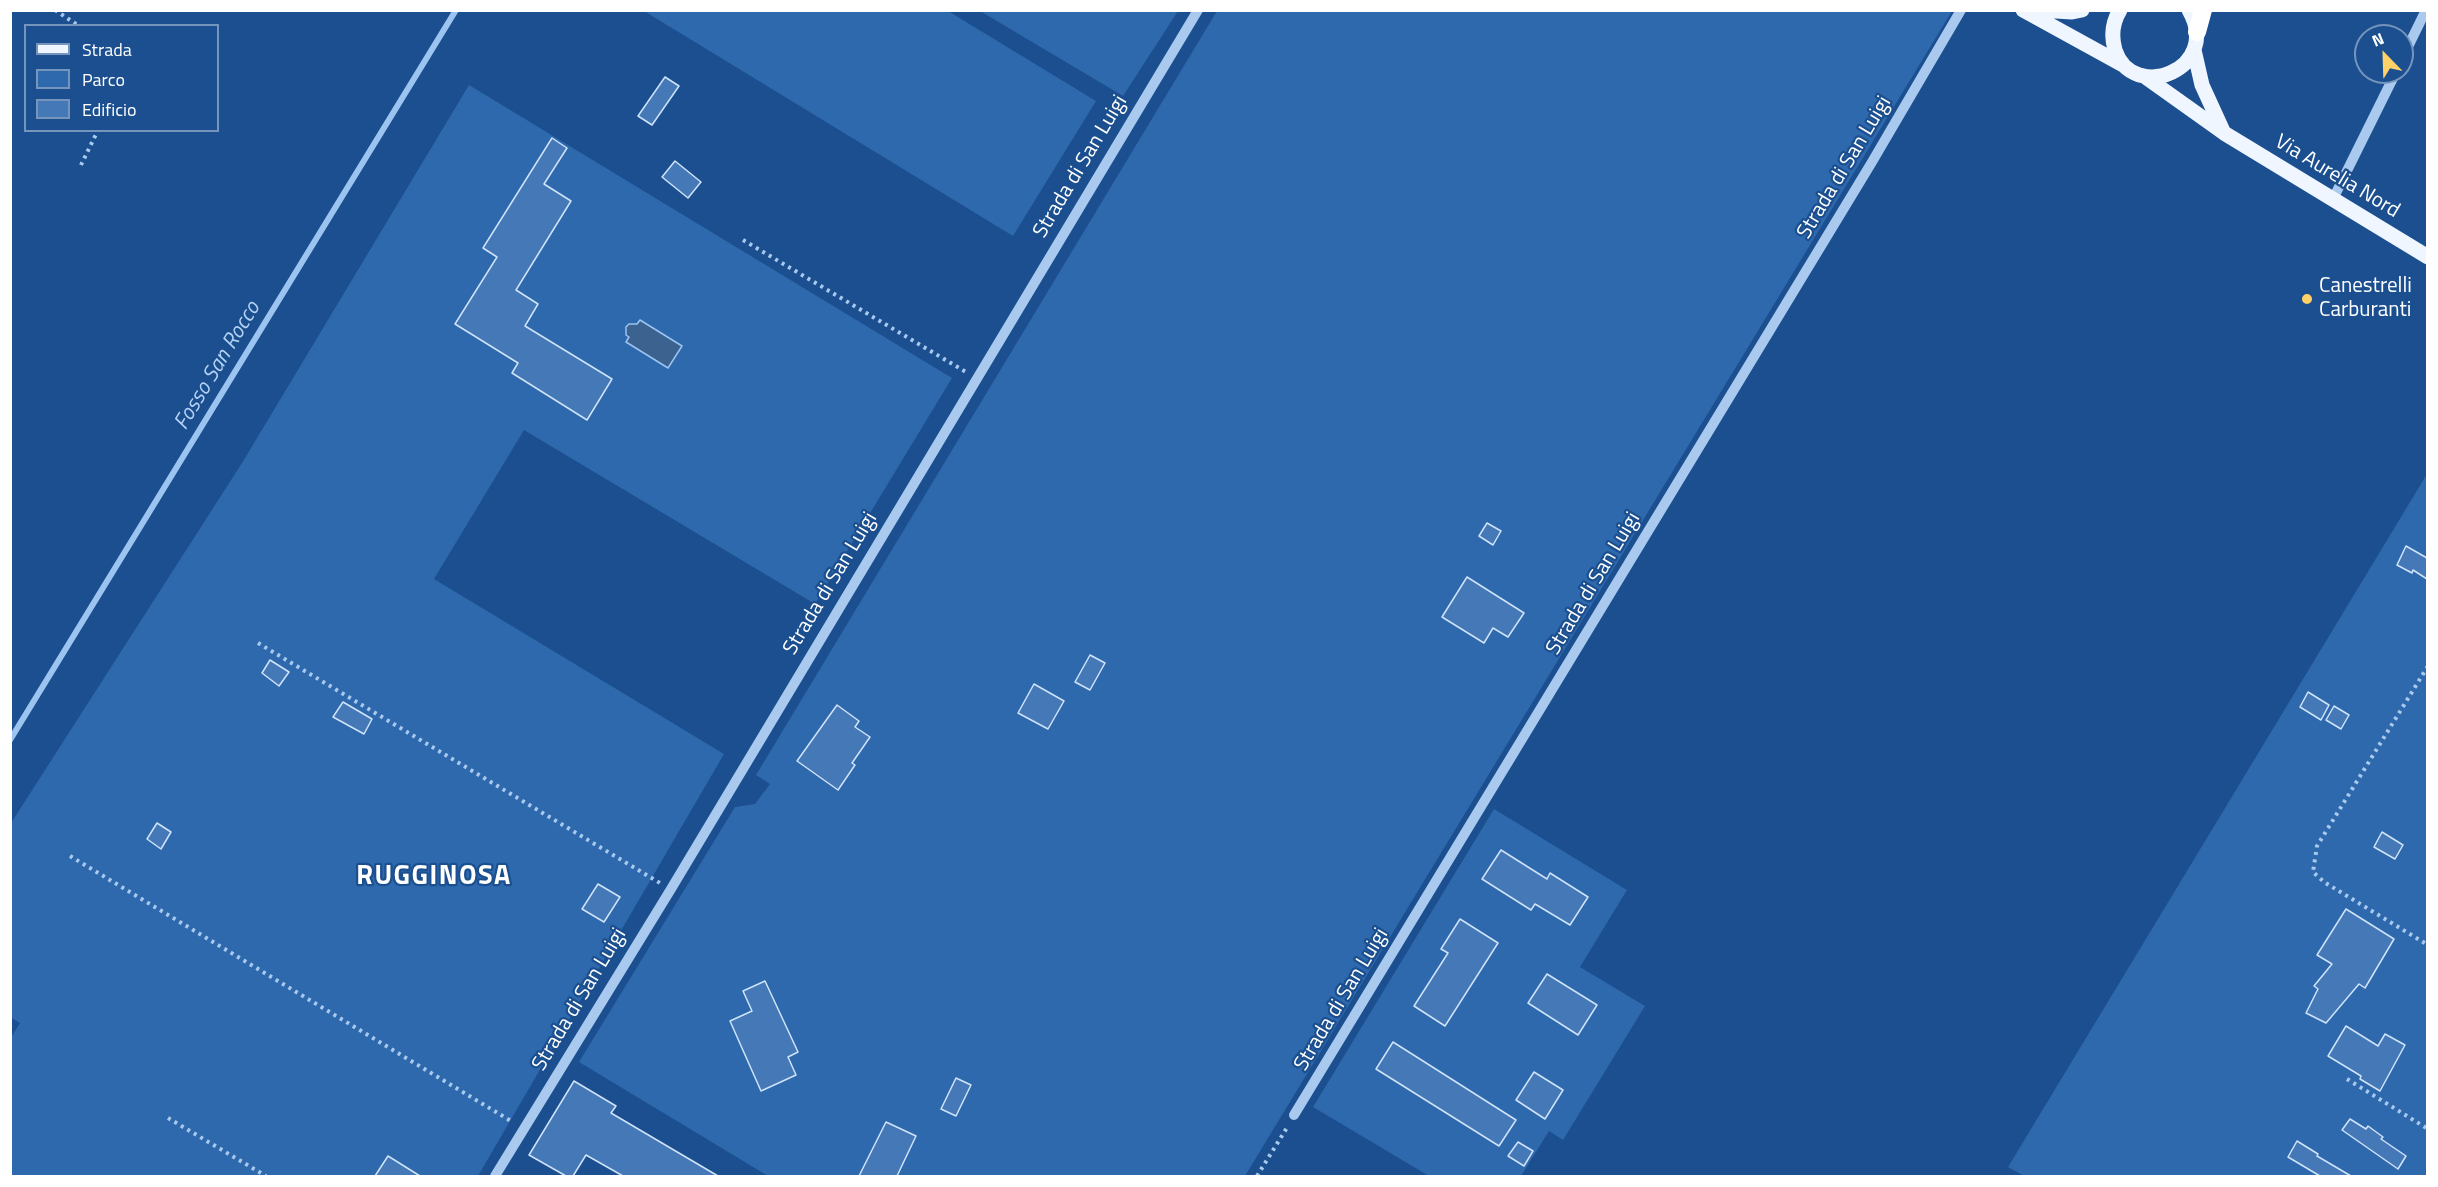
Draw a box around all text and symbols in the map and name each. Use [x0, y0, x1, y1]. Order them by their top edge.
legend [24, 24, 219, 132]
north arrow [2354, 24, 2414, 84]
text: N [2368, 26, 2388, 52]
text: Strada [82, 36, 132, 63]
text: Parco [82, 66, 125, 93]
street label: Strada di San Luigi [1029, 91, 1133, 243]
street label: Strada di San Luigi [1793, 92, 1897, 244]
text: Edificio [82, 96, 136, 123]
street label: Via Aurelia Nord [2270, 130, 2404, 224]
place label: Canestrelli Carburanti [2319, 274, 2412, 324]
marker: Canestrelli Carburanti [2300, 292, 2314, 306]
water label: Fosso San Rocco [169, 297, 267, 435]
street label: Strada di San Luigi [779, 508, 883, 660]
street label: Strada di San Luigi [1542, 508, 1646, 660]
district label: RUGGINOSA [356, 861, 512, 893]
street label: Strada di San Luigi [528, 924, 632, 1076]
street label: Strada di San Luigi [1290, 924, 1394, 1076]

